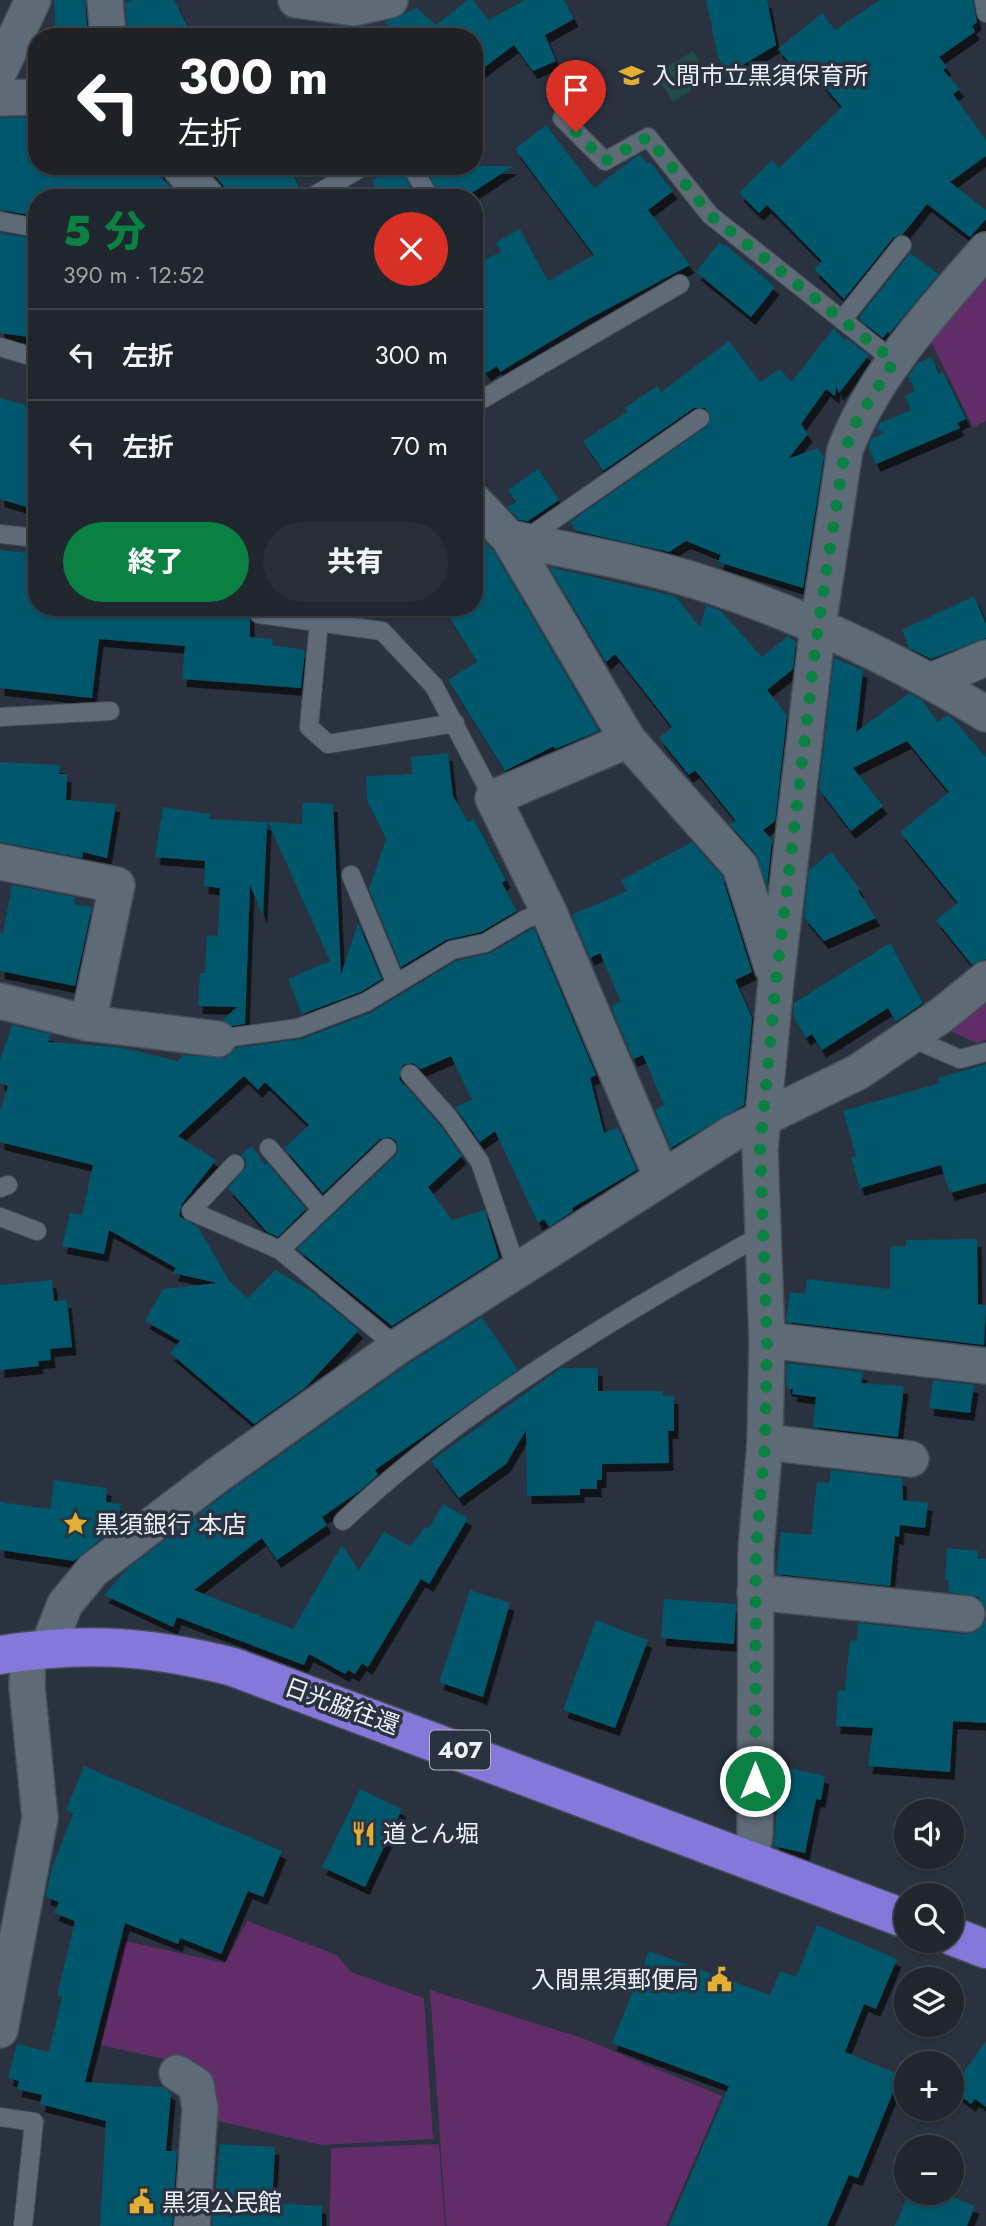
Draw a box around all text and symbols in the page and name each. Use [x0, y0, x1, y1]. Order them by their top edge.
text: 300 m [178, 42, 328, 112]
icon: left [63, 56, 154, 147]
place label: 入間市立黒須保育所 [652, 58, 868, 93]
pin [546, 60, 606, 132]
school or university icon: 入間市立黒須保育所 [618, 61, 646, 89]
icon: arrive [557, 71, 595, 109]
text: 左折 [178, 110, 242, 156]
text: 5 分 [63, 201, 146, 262]
button: close [374, 212, 448, 286]
text: 390 m · 12:52 [63, 258, 205, 292]
icon: left [63, 336, 101, 374]
text: 300 m [375, 336, 448, 374]
text: 左折 [122, 337, 174, 375]
icon: left [63, 427, 101, 465]
text: 70 m [391, 427, 448, 465]
text: 左折 [122, 428, 174, 466]
button: 終了 [63, 522, 249, 602]
button: 共有 [263, 522, 448, 602]
place label: 黒須銀行 本店 [95, 1507, 246, 1542]
place icon: 黒須銀行 本店 [61, 1510, 89, 1538]
street label: 日光脇往還 [280, 1669, 404, 1743]
road number: 407 [430, 1730, 490, 1770]
position arrow [718, 1744, 792, 1818]
map controls [894, 1799, 964, 2205]
button: sound [894, 1799, 964, 1869]
place label: 道とん堀 [383, 1816, 479, 1851]
restaurant icon: 道とん堀 [349, 1819, 377, 1847]
button: search [894, 1883, 964, 1953]
place label: 入間黒須郵便局 [531, 1962, 699, 1997]
public building icon: 入間黒須郵便局 [705, 1965, 733, 1993]
button: layers [894, 1967, 964, 2037]
button: + [894, 2051, 964, 2121]
button: − [894, 2135, 964, 2205]
place label: 黒須公民館 [162, 2185, 282, 2220]
public building icon: 黒須公民館 [128, 2188, 156, 2216]

